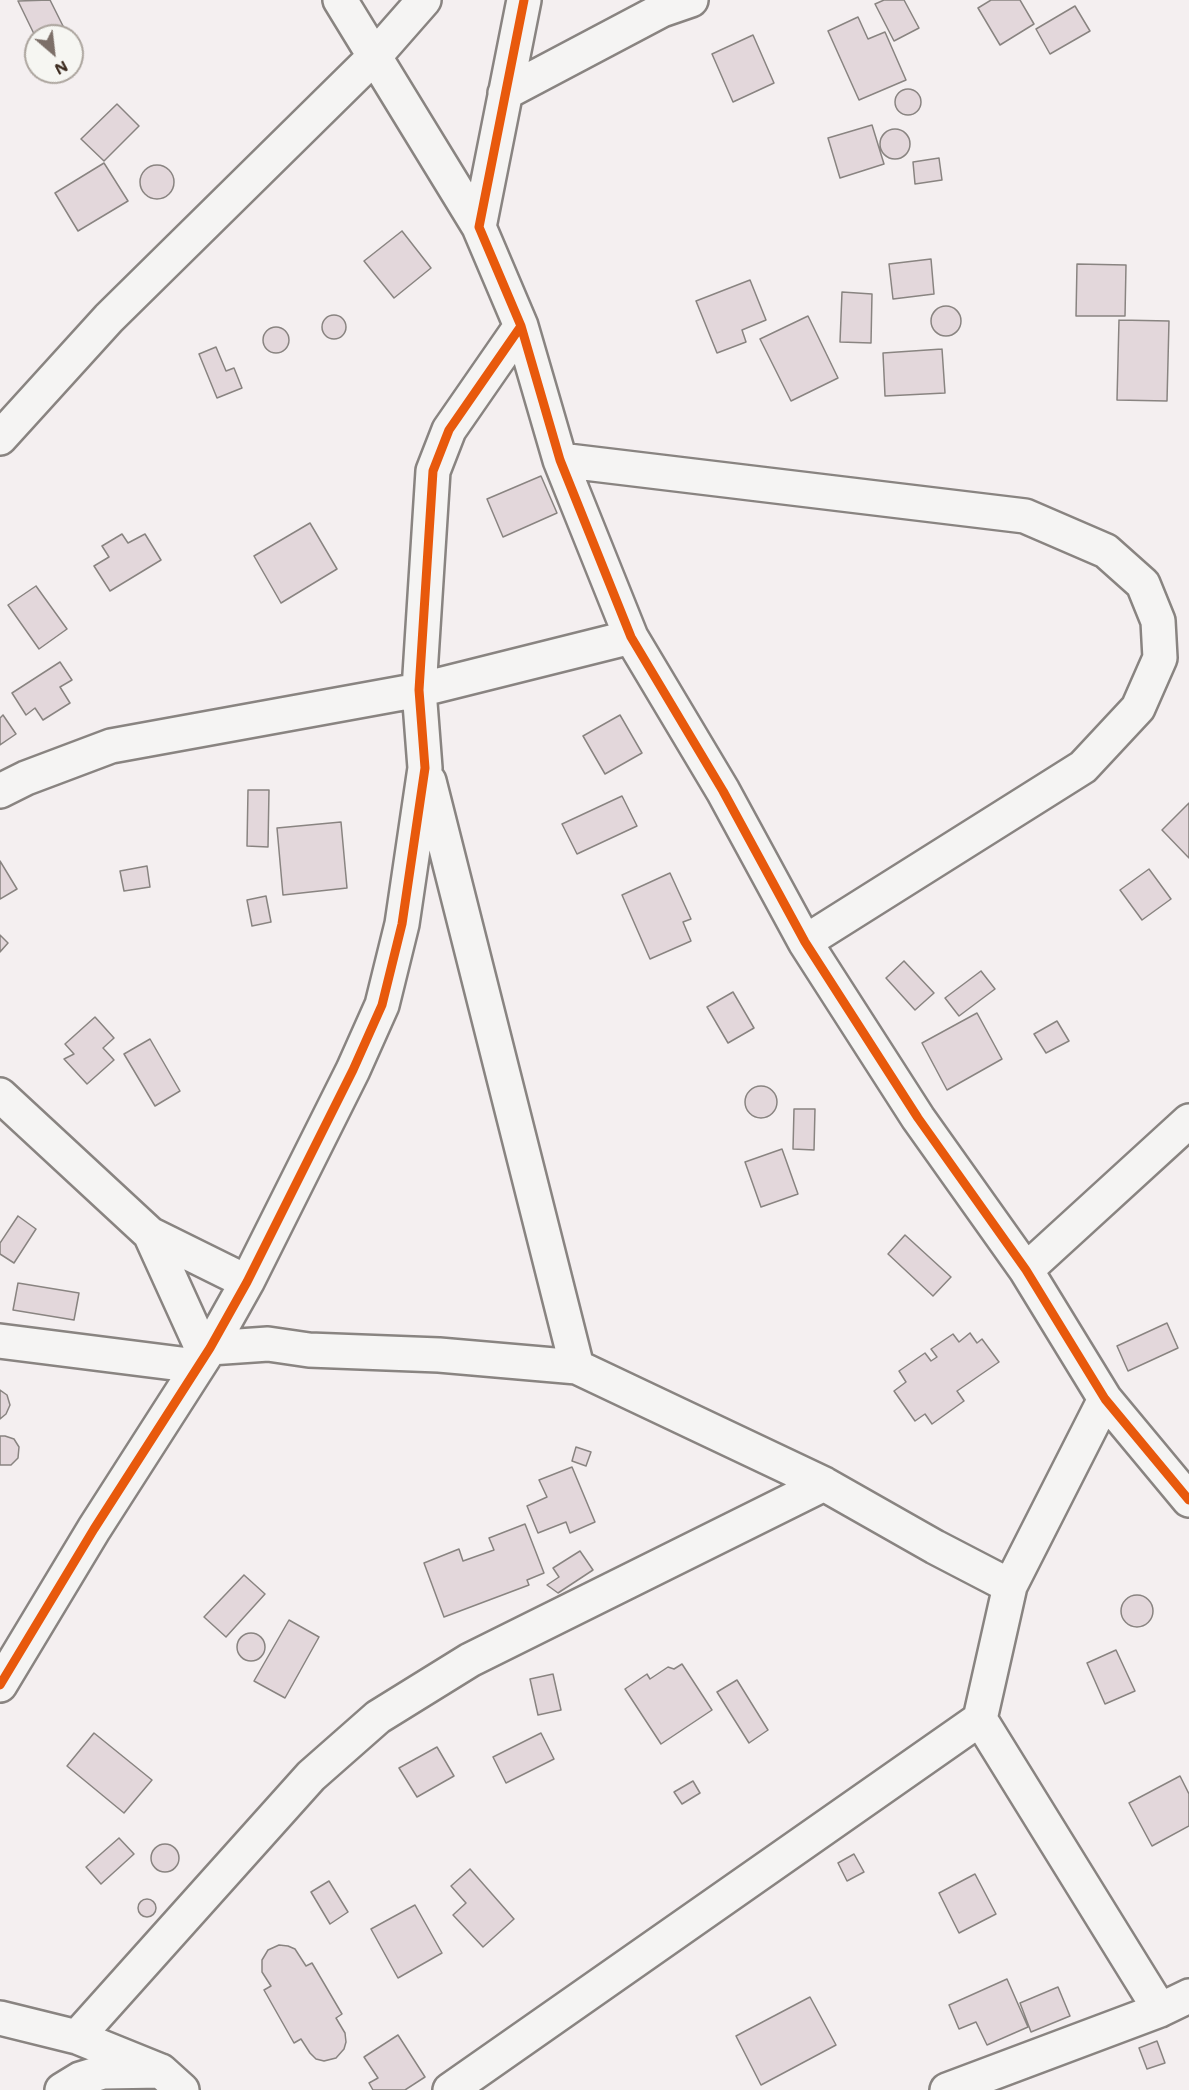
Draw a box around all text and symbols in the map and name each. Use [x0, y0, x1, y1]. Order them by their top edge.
north arrow [24, 24, 84, 84]
text: N [51, 56, 72, 81]

